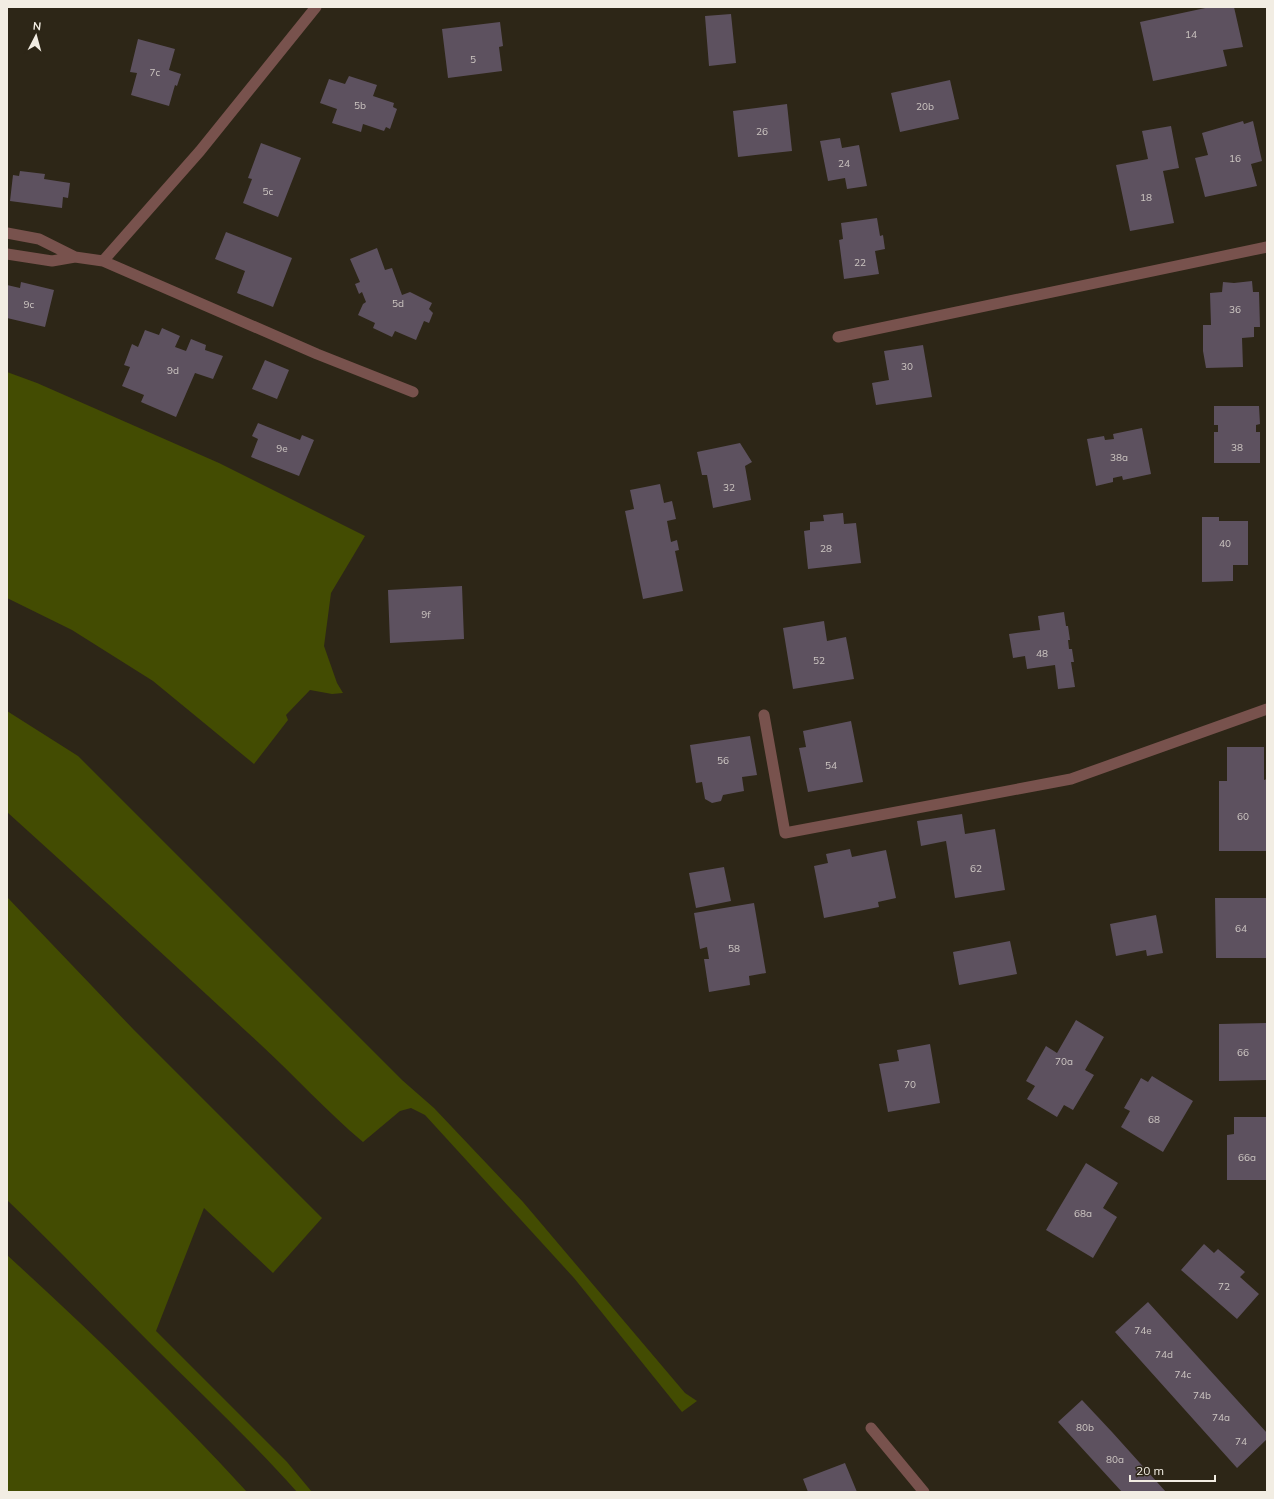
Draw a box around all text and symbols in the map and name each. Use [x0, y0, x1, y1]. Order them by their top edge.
north arrow [16, 16, 56, 56]
text: N [32, 19, 42, 33]
house number: 14 [1185, 28, 1197, 41]
house number: 5 [470, 53, 476, 66]
house number: 7c [150, 66, 161, 79]
house number: 5b [354, 99, 366, 112]
house number: 20b [916, 100, 934, 113]
house number: 26 [756, 125, 768, 138]
house number: 16 [1229, 152, 1241, 165]
house number: 24 [838, 157, 850, 170]
house number: 5c [263, 185, 274, 198]
house number: 18 [1140, 191, 1152, 204]
house number: 22 [854, 256, 866, 269]
house number: 5d [392, 297, 404, 310]
house number: 9c [24, 298, 35, 311]
house number: 36 [1229, 303, 1241, 316]
house number: 30 [901, 360, 913, 373]
house number: 9d [167, 364, 179, 377]
house number: 38 [1231, 441, 1243, 454]
house number: 9e [276, 442, 288, 455]
house number: 38a [1110, 451, 1128, 464]
house number: 32 [723, 481, 735, 494]
house number: 40 [1219, 537, 1231, 550]
house number: 28 [820, 542, 832, 555]
house number: 9f [421, 608, 431, 621]
house number: 48 [1036, 647, 1048, 660]
house number: 52 [813, 654, 825, 667]
house number: 56 [717, 754, 729, 767]
house number: 54 [825, 759, 837, 772]
house number: 60 [1237, 810, 1249, 823]
house number: 62 [970, 862, 982, 875]
house number: 64 [1235, 922, 1247, 935]
house number: 58 [728, 942, 740, 955]
house number: 66 [1237, 1046, 1249, 1059]
house number: 70a [1055, 1055, 1073, 1068]
house number: 70 [904, 1078, 916, 1091]
house number: 68 [1148, 1113, 1160, 1126]
house number: 66a [1238, 1151, 1256, 1164]
house number: 68a [1074, 1207, 1092, 1220]
house number: 72 [1218, 1280, 1230, 1293]
house number: 74e [1134, 1324, 1152, 1337]
house number: 74d [1155, 1348, 1173, 1361]
house number: 74c [1175, 1368, 1192, 1381]
house number: 74b [1193, 1389, 1211, 1402]
house number: 74a [1212, 1411, 1230, 1424]
house number: 80b [1076, 1421, 1094, 1434]
house number: 74 [1235, 1435, 1247, 1448]
house number: 80a [1106, 1453, 1124, 1466]
scale bar [1130, 1457, 1215, 1483]
text: 20 m [1136, 1463, 1164, 1478]

